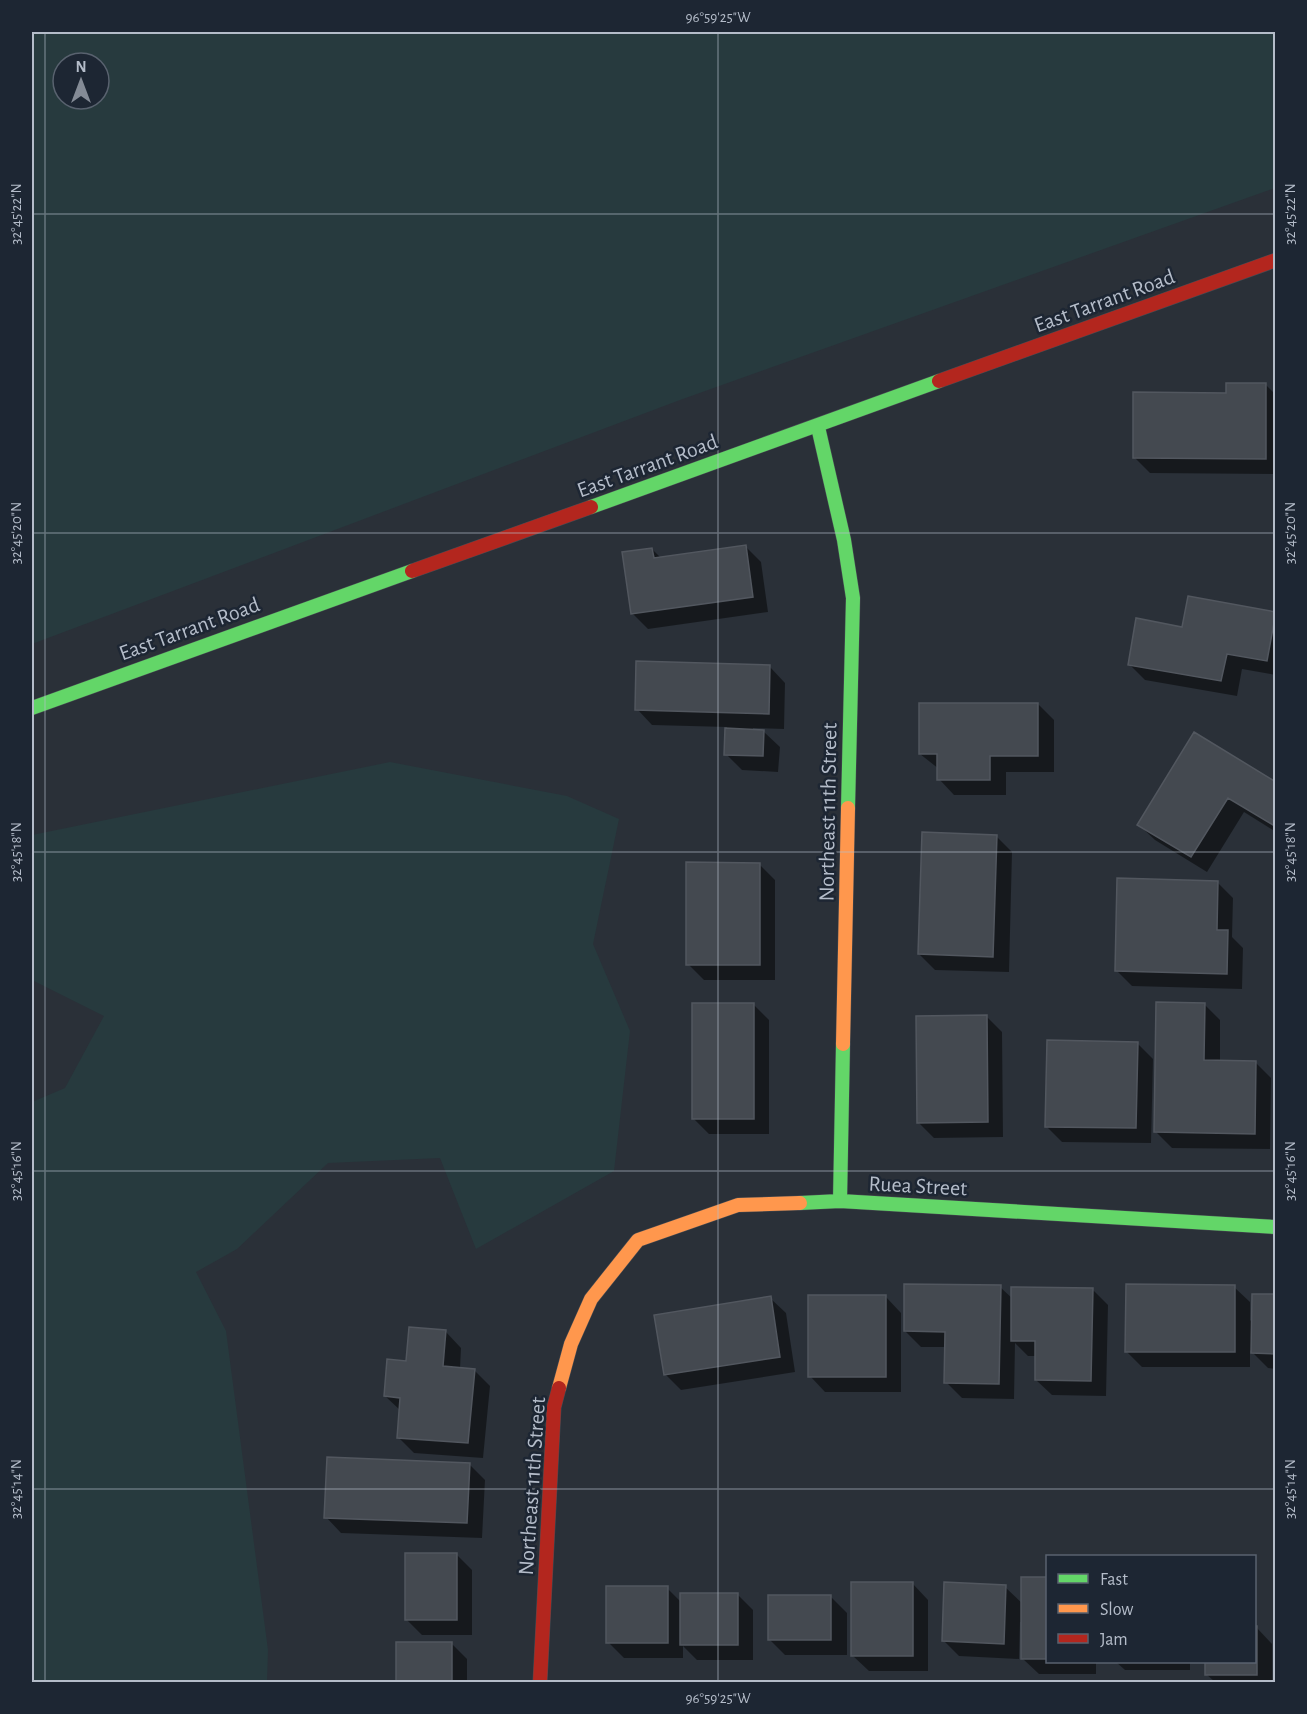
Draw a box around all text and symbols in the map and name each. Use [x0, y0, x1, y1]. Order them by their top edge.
text: 96°59'25"W [685, 10, 751, 25]
north arrow [51, 51, 111, 111]
text: N [75, 59, 87, 75]
text: 32°45'22"N [9, 183, 24, 245]
text: 32°45'22"N [1283, 183, 1298, 245]
street label: East Tarrant Road [1031, 265, 1178, 337]
street label: East Tarrant Road [574, 430, 721, 502]
text: 32°45'20"N [9, 502, 24, 564]
text: 32°45'20"N [1283, 502, 1298, 564]
street label: East Tarrant Road [116, 593, 263, 665]
street label: Northeast 11th Street [815, 722, 841, 902]
text: 32°45'18"N [9, 822, 24, 882]
text: 32°45'18"N [1283, 822, 1298, 882]
text: 32°45'16"N [9, 1141, 24, 1201]
text: 32°45'16"N [1283, 1141, 1298, 1201]
street label: Ruea Street [868, 1172, 968, 1200]
street label: Northeast 11th Street [515, 1396, 549, 1576]
text: 32°45'14"N [9, 1459, 24, 1519]
text: 32°45'14"N [1283, 1459, 1298, 1519]
legend [1046, 1555, 1256, 1663]
text: Fast [1100, 1571, 1128, 1589]
text: Slow [1100, 1601, 1133, 1619]
text: Jam [1100, 1631, 1128, 1649]
text: 96°59'25"W [685, 1691, 751, 1706]

